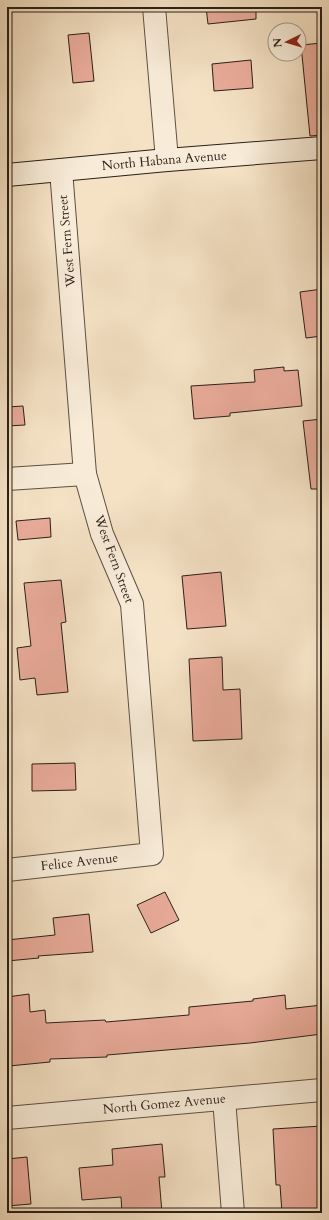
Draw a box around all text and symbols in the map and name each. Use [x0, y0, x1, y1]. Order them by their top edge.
north arrow [267, 22, 307, 62]
text: N [270, 37, 285, 48]
street label: North Habana Avenue [101, 146, 228, 175]
street label: West Fern Street [54, 194, 80, 289]
street label: West Fern Street [89, 512, 138, 606]
street label: Felice Avenue [40, 849, 119, 875]
street label: North Gomez Avenue [102, 1090, 227, 1118]

